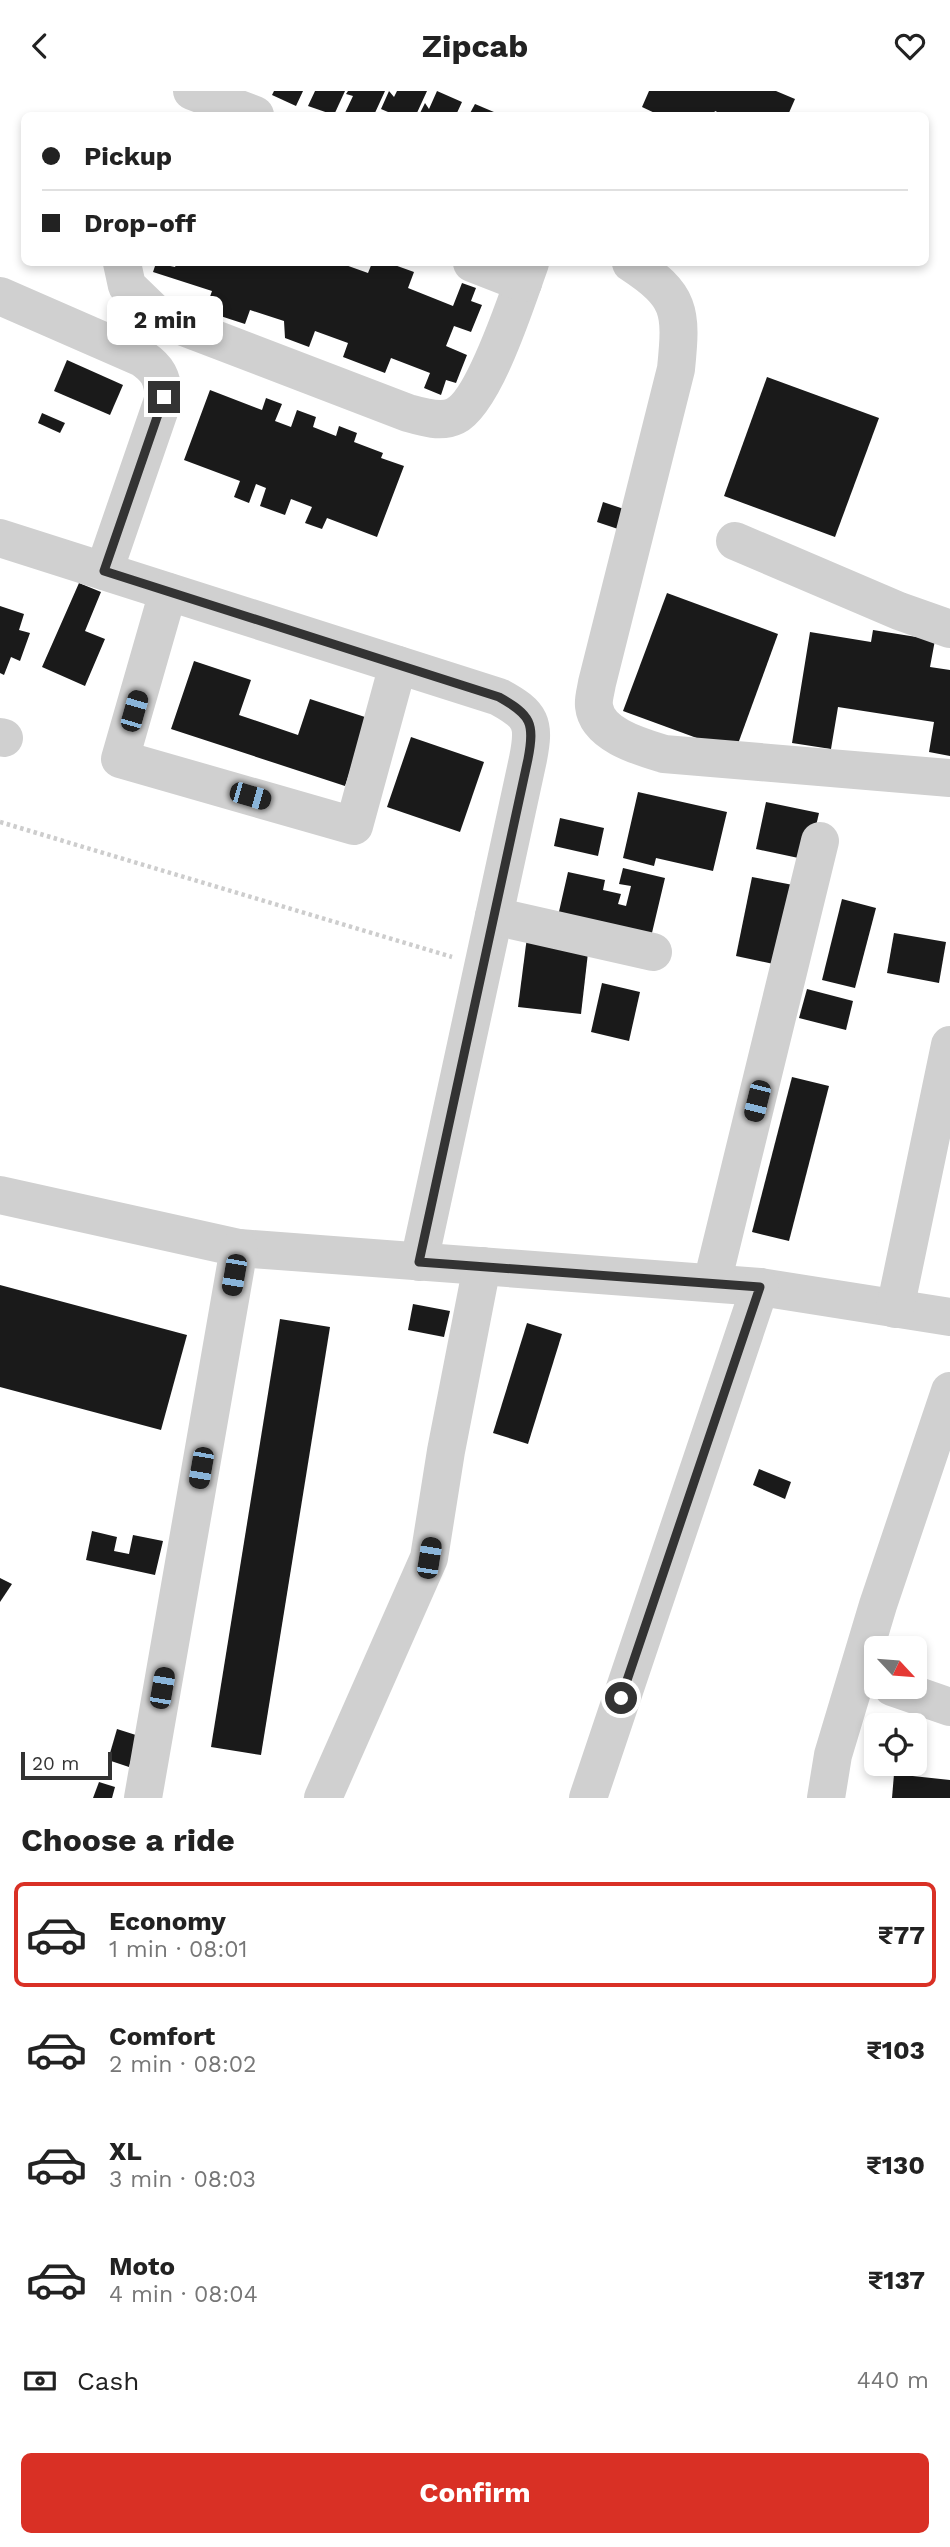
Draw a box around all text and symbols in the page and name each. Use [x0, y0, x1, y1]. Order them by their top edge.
icon: back [21, 27, 59, 65]
text: Zipcab [422, 27, 528, 65]
icon: heart [891, 27, 929, 65]
text: Pickup [84, 141, 172, 171]
text: Drop-off [84, 208, 196, 238]
callout: 2 min [106, 295, 222, 345]
text: 2 min [134, 307, 196, 334]
route end [148, 381, 180, 413]
car [119, 688, 150, 734]
car [227, 780, 274, 812]
car [742, 1078, 773, 1124]
car [221, 1252, 248, 1298]
car [188, 1445, 215, 1491]
car [416, 1536, 443, 1580]
north arrow [864, 1636, 928, 1699]
map controls [864, 1636, 927, 1776]
car [149, 1665, 176, 1711]
route start [605, 1682, 637, 1714]
button: locate [864, 1713, 927, 1776]
scale bar [21, 1749, 112, 1781]
text: 20 m [32, 1752, 79, 1775]
text: Choose a ride [21, 1821, 235, 1859]
icon: car [25, 1903, 88, 1966]
text: Economy [109, 1906, 226, 1936]
text: ₹77 [878, 1920, 925, 1950]
text: 1 min · 08:01 [109, 1936, 248, 1963]
icon: car [25, 2018, 88, 2081]
text: Comfort [109, 2021, 215, 2051]
text: ₹103 [866, 2035, 925, 2065]
text: 2 min · 08:02 [109, 2051, 256, 2078]
icon: car [25, 2133, 88, 2196]
text: XL [109, 2136, 142, 2166]
text: ₹130 [866, 2150, 925, 2180]
text: 3 min · 08:03 [109, 2166, 256, 2193]
icon: car [25, 2248, 88, 2311]
text: Moto [109, 2251, 175, 2281]
text: ₹137 [868, 2265, 925, 2295]
text: 4 min · 08:04 [109, 2281, 258, 2308]
icon: cash [21, 2362, 59, 2400]
text: Cash [77, 2366, 139, 2396]
text: 440 m [857, 2367, 929, 2394]
button: Confirm [21, 2453, 929, 2533]

